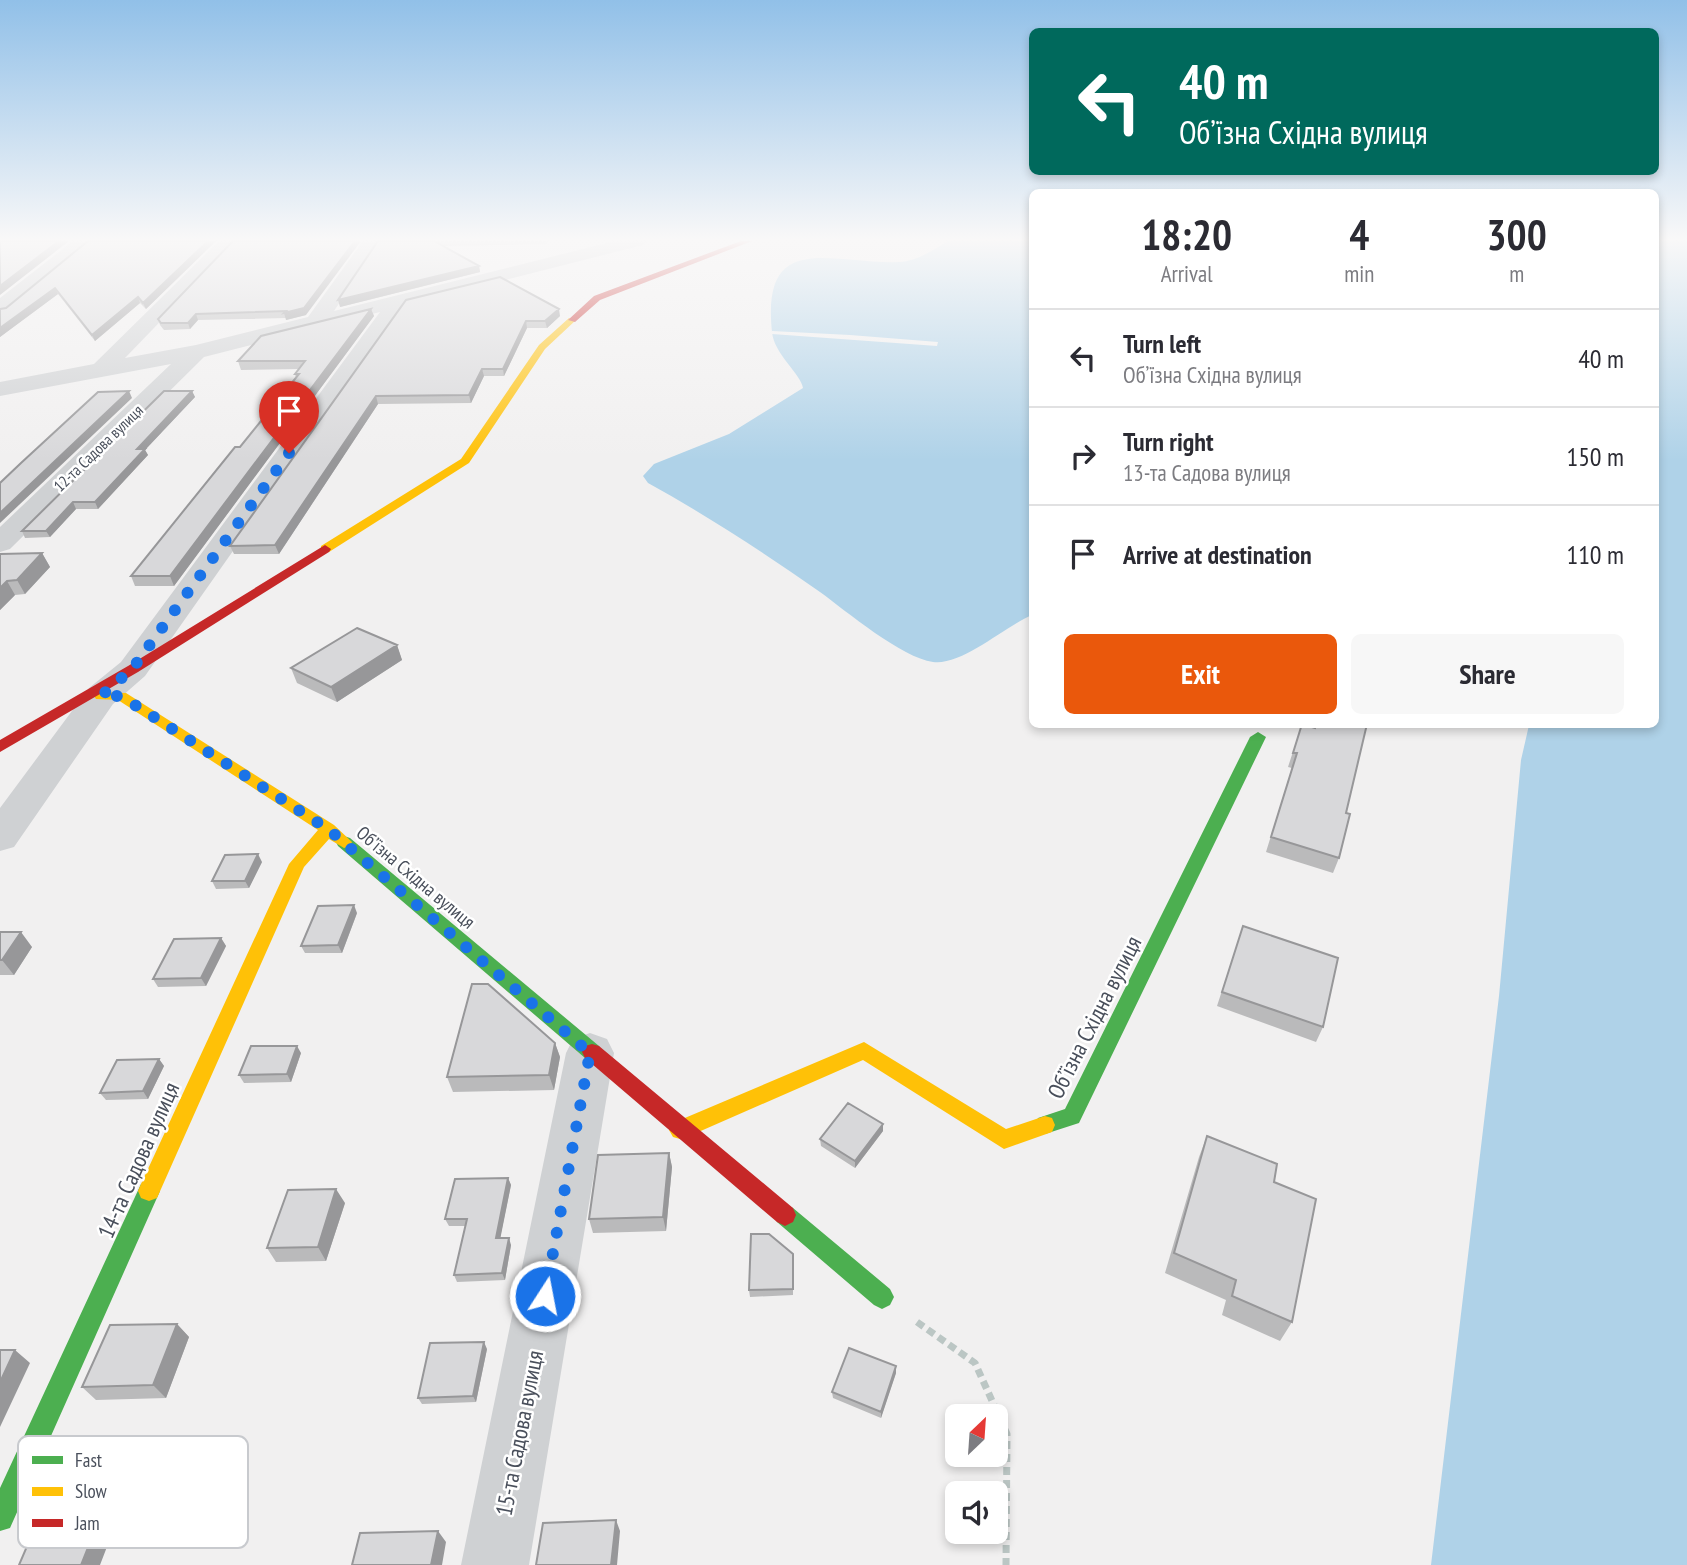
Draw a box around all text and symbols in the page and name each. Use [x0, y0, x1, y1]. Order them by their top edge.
text: 40 m [1179, 49, 1268, 113]
icon: left [1064, 56, 1155, 147]
text: Обʼїзна Східна вулиця [1179, 111, 1428, 153]
text: 18:20 [1141, 207, 1232, 262]
text: 4 [1349, 207, 1369, 262]
text: 300 [1487, 207, 1547, 262]
text: Arrival [1161, 259, 1213, 288]
text: min [1344, 259, 1374, 288]
text: m [1509, 259, 1524, 288]
text: Turn left [1123, 327, 1201, 360]
icon: left [1064, 339, 1102, 377]
text: 40 m [1578, 342, 1624, 375]
text: Обʼїзна Східна вулиця [1123, 360, 1302, 389]
pin [259, 381, 319, 453]
icon: arrive [270, 392, 308, 430]
street label: 12-та Садова вулиця [49, 400, 147, 496]
text: Turn right [1123, 425, 1214, 458]
icon: right [1064, 437, 1102, 475]
text: 150 m [1566, 440, 1624, 473]
text: 13-та Садова вулиця [1123, 458, 1291, 487]
icon: arrive [1064, 535, 1102, 573]
text: Arrive at destination [1123, 538, 1312, 571]
text: 110 m [1566, 538, 1624, 571]
button: Exit [1064, 634, 1337, 714]
button: Share [1351, 634, 1624, 714]
street label: Обʼїзна Східна вулиця [352, 820, 480, 934]
street label: Обʼїзна Східна вулиця [1041, 931, 1147, 1103]
street label: 14-та Садова вулиця [91, 1077, 185, 1243]
position arrow [508, 1259, 582, 1333]
street label: 15-та Садова вулиця [489, 1348, 549, 1518]
north arrow [945, 1404, 1008, 1466]
map controls [945, 1404, 1008, 1544]
legend [18, 1436, 248, 1548]
text: Fast [75, 1448, 103, 1472]
text: Slow [75, 1479, 108, 1503]
button: sound [945, 1481, 1008, 1544]
text: Jam [74, 1511, 100, 1535]

